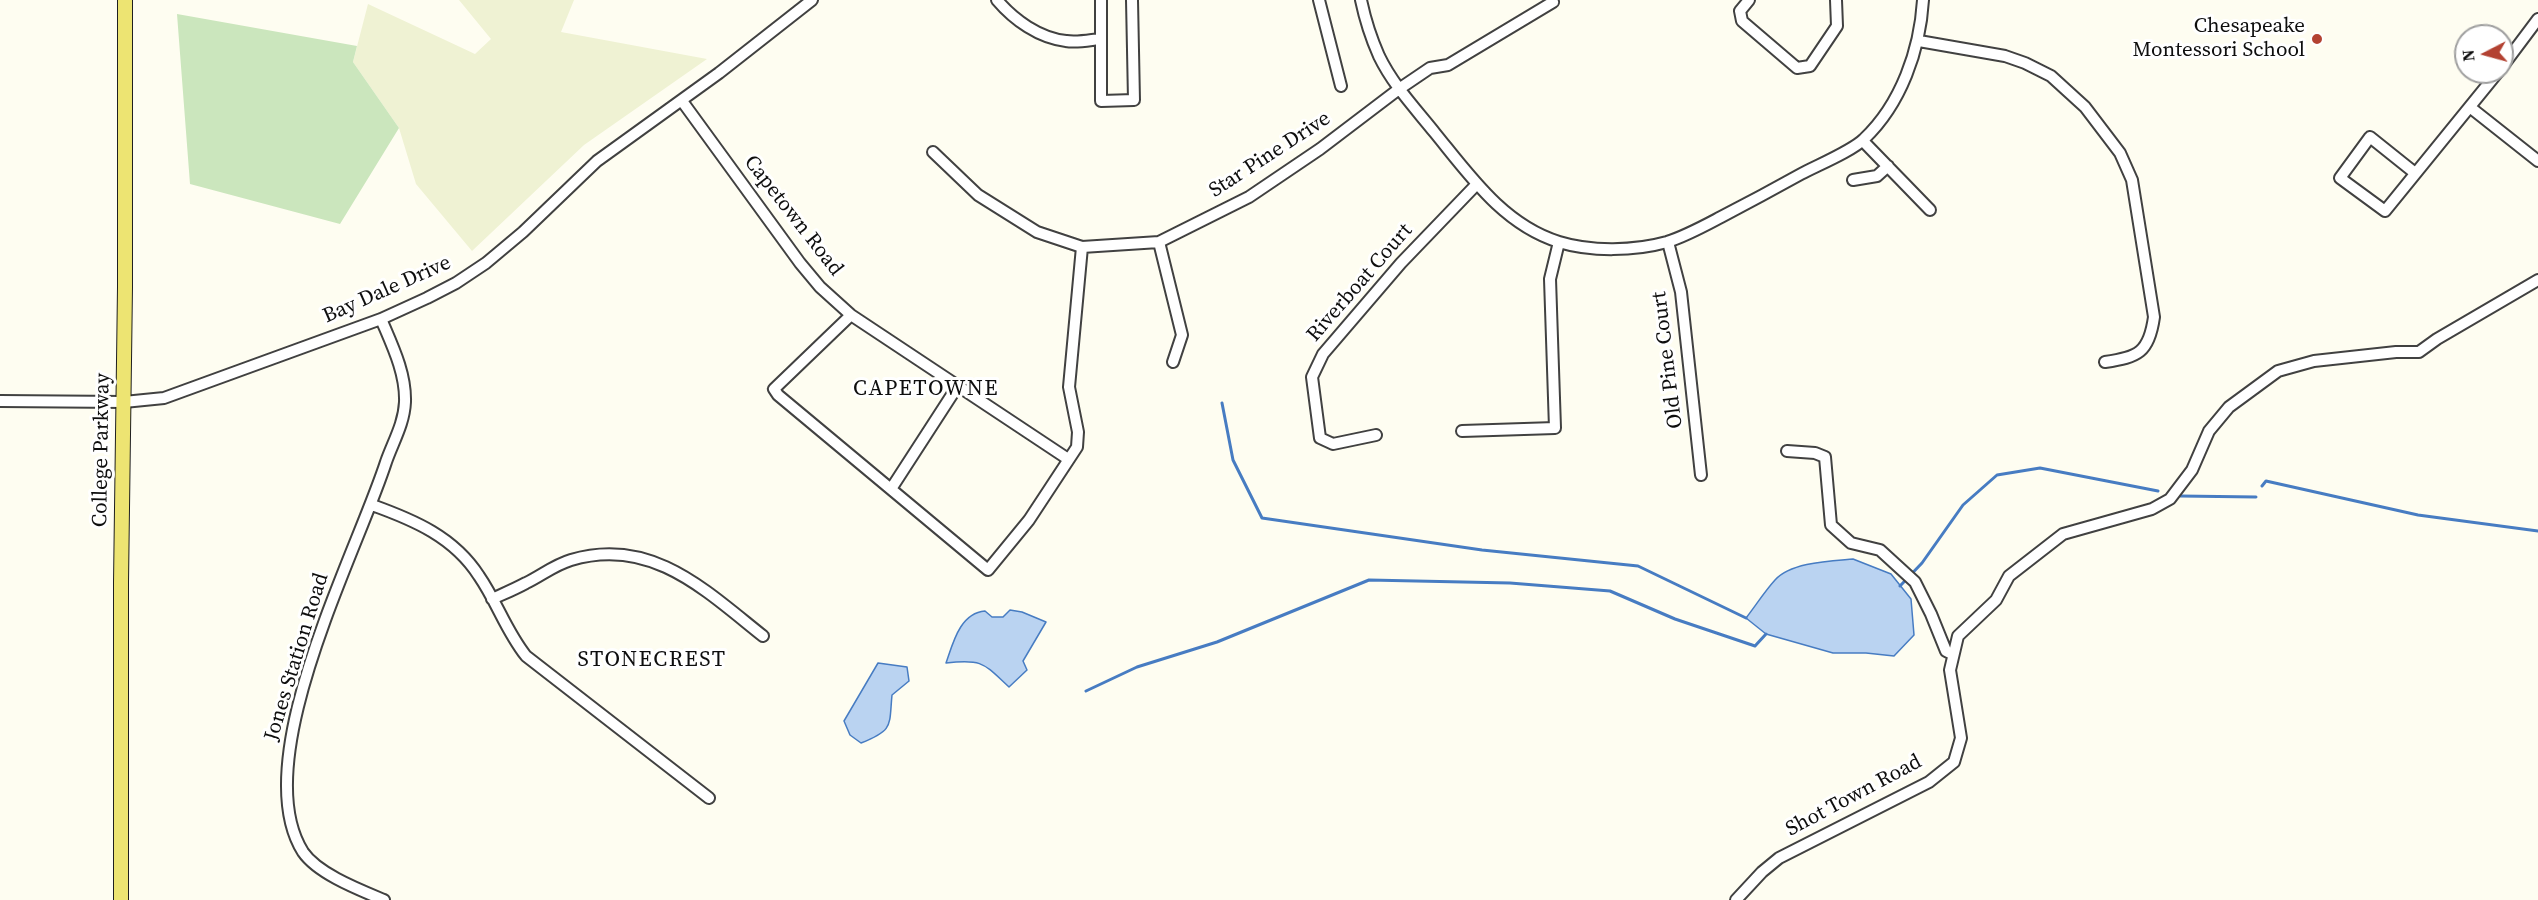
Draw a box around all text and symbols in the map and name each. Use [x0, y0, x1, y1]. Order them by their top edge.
place label: Chesapeake Montessori School [2133, 14, 2305, 64]
north arrow [2454, 24, 2514, 84]
marker: Chesapeake Montessori School [2310, 32, 2324, 46]
text: N [2457, 49, 2480, 63]
street label: Star Pine Drive [1205, 106, 1335, 204]
street label: Capetown Road [738, 151, 848, 281]
street label: Riverboat Court [1302, 219, 1418, 347]
street label: Bay Dale Drive [319, 251, 455, 329]
street label: Old Pine Court [1647, 290, 1689, 430]
street label: College Parkway [88, 373, 116, 527]
district label: CAPETOWNE [853, 376, 999, 402]
street label: Jones Station Road [259, 570, 335, 744]
district label: STONECREST [577, 647, 727, 673]
street label: Shot Town Road [1782, 750, 1926, 842]

